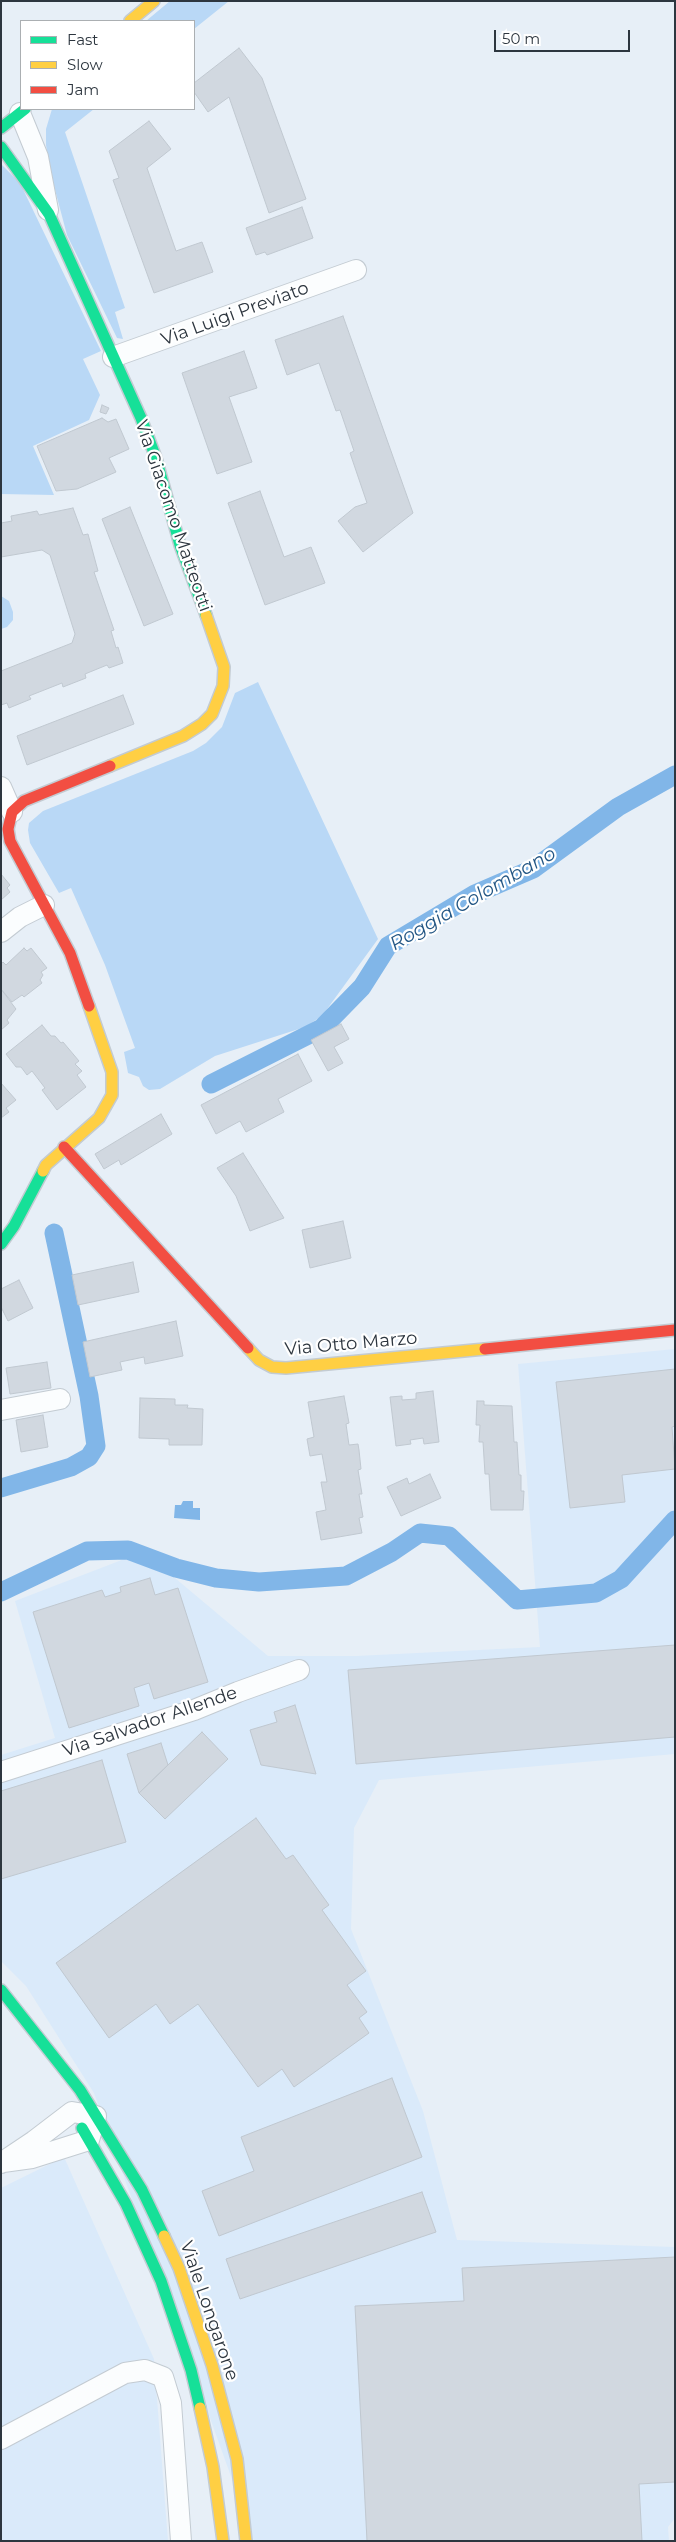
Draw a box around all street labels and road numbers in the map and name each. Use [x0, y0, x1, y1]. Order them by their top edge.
street label: Via Luigi Previato [158, 277, 312, 351]
street label: Via Giacomo Matteotti [130, 417, 216, 615]
street label: Via Otto Marzo [284, 1327, 418, 1361]
street label: Via Salvador Allende [60, 1682, 240, 1762]
street label: Viale Longarone [175, 2238, 243, 2384]

